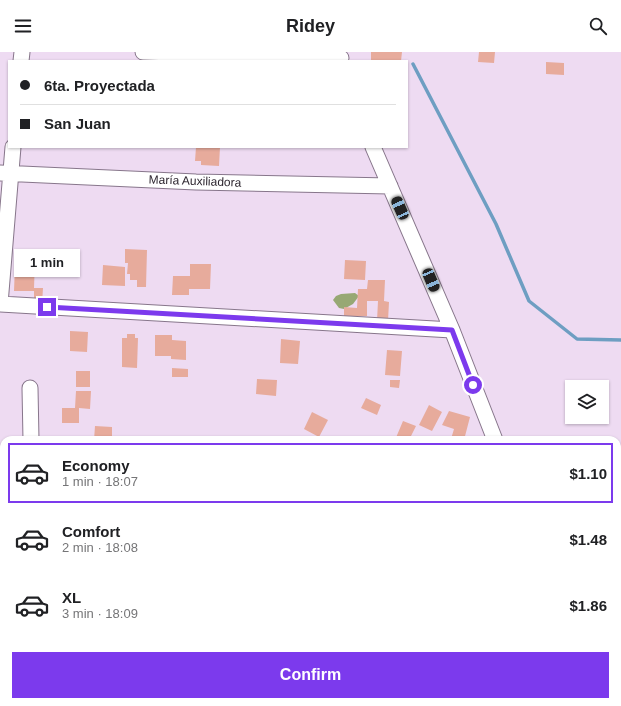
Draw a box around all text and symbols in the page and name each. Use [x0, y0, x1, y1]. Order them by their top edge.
icon: menu [12, 15, 34, 37]
icon: search [587, 15, 609, 37]
text: Ridey [286, 16, 335, 36]
text: 6ta. Proyectada [44, 77, 155, 94]
text: San Juan [44, 115, 111, 132]
street label: María Auxiliadora [148, 172, 242, 190]
car [390, 195, 410, 221]
callout: 1 min [14, 249, 80, 277]
text: 1 min [30, 255, 64, 270]
car [421, 267, 441, 293]
route end [38, 298, 56, 316]
route start [464, 376, 482, 394]
map controls [565, 380, 609, 424]
button: layers [565, 380, 609, 424]
icon: car [14, 455, 50, 491]
text: Economy [62, 457, 130, 474]
text: $1.10 [569, 465, 607, 482]
text: 1 min · 18:07 [62, 474, 138, 489]
icon: car [14, 521, 50, 557]
text: Comfort [62, 523, 120, 540]
text: $1.48 [569, 531, 607, 548]
text: 2 min · 18:08 [62, 540, 138, 555]
icon: car [14, 587, 50, 623]
text: XL [62, 589, 81, 606]
text: $1.86 [569, 597, 607, 614]
text: 3 min · 18:09 [62, 606, 138, 621]
button: Confirm [12, 652, 609, 698]

